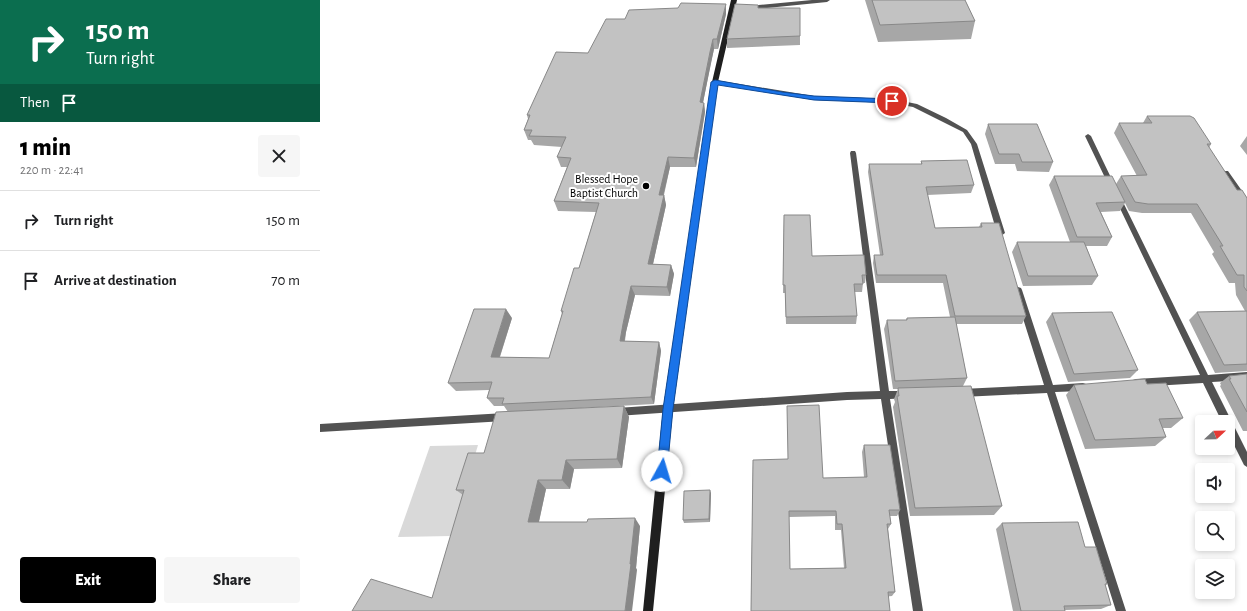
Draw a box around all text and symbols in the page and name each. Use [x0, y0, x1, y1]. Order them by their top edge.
icon: right [20, 16, 72, 68]
text: 150 m [86, 17, 150, 45]
text: Turn right [86, 50, 155, 68]
pin [875, 84, 909, 118]
icon: arrive [881, 90, 903, 112]
icon: arrive [58, 92, 80, 114]
text: Then [20, 95, 50, 110]
button: close [258, 135, 300, 177]
text: 1 min [20, 136, 71, 160]
text: 220 m · 22:41 [20, 164, 84, 177]
place label: Blessed Hope Baptist Church [570, 173, 638, 199]
marker: Blessed Hope Baptist Church [641, 181, 651, 191]
icon: right [20, 210, 42, 232]
text: Turn right [54, 213, 113, 228]
text: 150 m [266, 213, 300, 228]
icon: arrive [20, 270, 42, 292]
text: Arrive at destination [54, 273, 177, 288]
text: 70 m [271, 273, 300, 288]
north arrow [1195, 415, 1235, 455]
map controls [1195, 415, 1235, 599]
position arrow [641, 450, 683, 492]
button: sound [1195, 463, 1235, 503]
button: search [1195, 511, 1235, 551]
button: Exit [20, 557, 156, 603]
button: Share [164, 557, 300, 603]
button: layers [1195, 559, 1235, 599]

